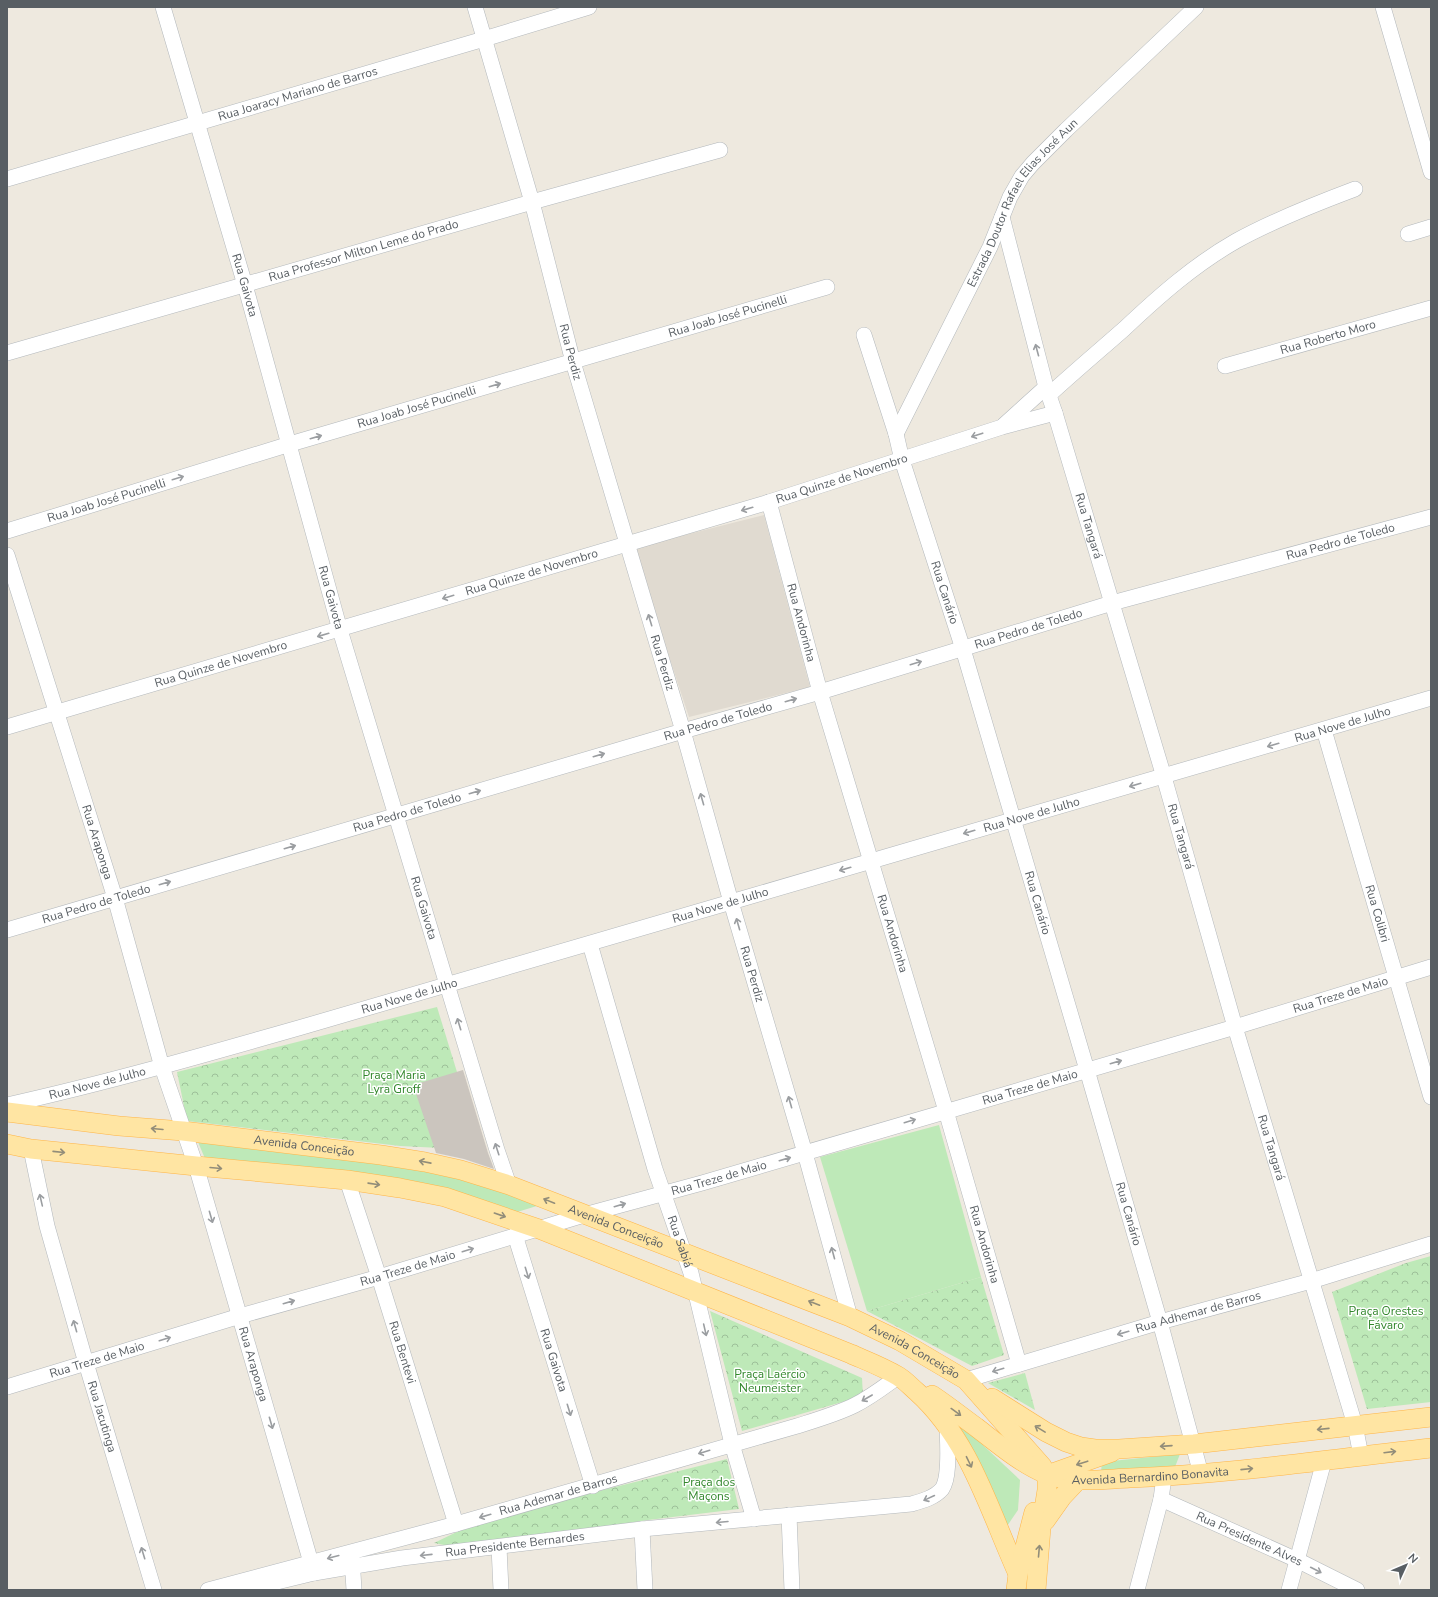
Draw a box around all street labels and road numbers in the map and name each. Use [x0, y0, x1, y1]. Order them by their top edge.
street label: Rua Joaracy Mariano de Barros [216, 63, 380, 125]
street label: Estrada Doutor Rafael Elias José Aun [963, 115, 1081, 290]
street label: Rua Professor Milton Leme do Prado [267, 215, 461, 285]
street label: Rua Gaivota [228, 252, 261, 319]
street label: Rua Joab José Pucinelli [666, 291, 789, 341]
street label: Rua Roberto Moro [1278, 316, 1378, 358]
street label: Rua Perdiz [556, 322, 586, 382]
street label: Rua Joab José Pucinelli [355, 382, 478, 432]
street label: Rua Quinze de Novembro [774, 450, 910, 507]
street label: Rua Joab José Pucinelli [45, 475, 167, 526]
street label: Rua Tangará [1071, 491, 1106, 561]
street label: Rua Pedro de Toledo [1284, 519, 1397, 564]
street label: Rua Quinze de Novembro [463, 545, 600, 599]
street label: Rua Canário [927, 559, 963, 626]
street label: Rua Gaivota [315, 564, 347, 631]
street label: Rua Andorinha [783, 582, 820, 664]
street label: Rua Pedro de Toledo [972, 604, 1085, 652]
street label: Rua Perdiz [647, 633, 679, 693]
street label: Rua Quinze de Novembro [153, 637, 289, 691]
street label: Rua Pedro de Toledo [662, 698, 774, 744]
street label: Rua Nove de Julho [1293, 702, 1393, 746]
street label: Rua Pedro de Toledo [351, 789, 463, 836]
street label: Rua Nove de Julho [982, 793, 1082, 836]
street label: Rua Tangará [1164, 802, 1198, 871]
street label: Rua Araponga [78, 803, 117, 881]
street label: Rua Canário [1021, 869, 1055, 937]
street label: Rua Gaivota [407, 874, 441, 942]
street label: Rua Pedro de Toledo [40, 880, 153, 927]
street label: Rua Nove de Julho [670, 883, 771, 927]
street label: Rua Colibri [1362, 883, 1393, 944]
street label: Rua Andorinha [873, 893, 912, 974]
street label: Rua Perdiz [736, 944, 768, 1004]
street label: Rua Treze de Maio [1291, 973, 1390, 1017]
street label: Rua Nove de Julho [359, 974, 460, 1018]
street label: Rua Nove de Julho [47, 1063, 148, 1103]
street label: Rua Treze de Maio [980, 1065, 1080, 1109]
street label: Rua Tangará [1254, 1113, 1289, 1182]
street label: Avenida Conceição [253, 1132, 356, 1160]
street label: Rua Treze de Maio [669, 1156, 769, 1199]
street label: Rua Canário [1112, 1180, 1146, 1248]
street label: Avenida Conceição [566, 1201, 666, 1252]
street label: Rua Andorinha [966, 1203, 1003, 1285]
street label: Rua Sabiá [664, 1213, 697, 1270]
street label: Rua Treze de Maio [358, 1246, 458, 1290]
street label: Rua Adhemar de Barros [1134, 1287, 1263, 1337]
street label: Rua Bentevi [385, 1319, 420, 1386]
street label: Avenida Conceição [867, 1319, 963, 1383]
street label: Rua Araponga [235, 1325, 272, 1404]
street label: Rua Gaivota [537, 1326, 571, 1394]
street label: Rua Treze de Maio [47, 1337, 147, 1382]
street label: Rua Jacutinga [84, 1379, 120, 1454]
street label: Avenida Bernardino Bonavita [1071, 1463, 1229, 1488]
street label: Rua Ademar de Barros [497, 1470, 619, 1519]
street label: Rua Presidente Alves [1193, 1508, 1306, 1570]
street label: Rua Presidente Bernardes [444, 1528, 586, 1561]

